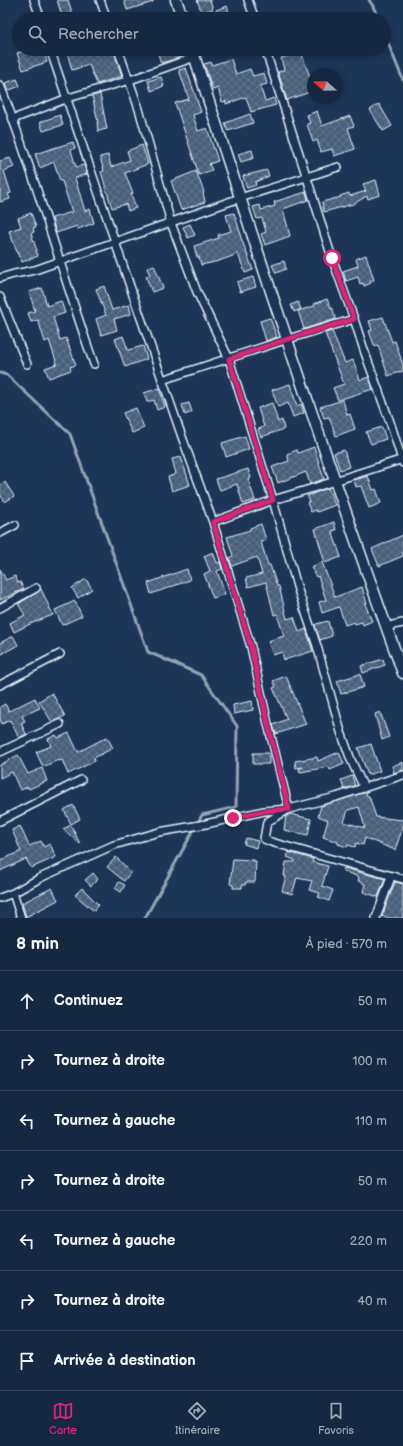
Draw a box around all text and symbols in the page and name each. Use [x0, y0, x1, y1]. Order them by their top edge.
search box [12, 12, 391, 56]
icon: search [26, 23, 48, 45]
text: Rechercher [58, 25, 138, 44]
north arrow [307, 68, 343, 104]
route start [323, 249, 341, 267]
route end [224, 809, 242, 827]
text: 8 min [16, 934, 59, 954]
text: À pied · 570 m [306, 936, 387, 952]
icon: ahead [16, 990, 38, 1012]
text: Continuez [54, 991, 123, 1010]
text: 50 m [358, 993, 387, 1009]
icon: right [16, 1050, 38, 1072]
text: Tournez à droite [54, 1051, 165, 1070]
text: 100 m [352, 1053, 387, 1069]
icon: left [16, 1110, 38, 1132]
text: Tournez à gauche [54, 1111, 175, 1130]
text: 110 m [355, 1113, 387, 1129]
icon: right [16, 1170, 38, 1192]
text: Tournez à droite [54, 1171, 165, 1190]
text: 50 m [358, 1173, 387, 1189]
icon: left [16, 1230, 38, 1252]
text: Tournez à gauche [54, 1231, 175, 1250]
text: 220 m [350, 1233, 387, 1249]
icon: right [16, 1290, 38, 1312]
text: Tournez à droite [54, 1291, 165, 1310]
text: 40 m [357, 1293, 387, 1309]
icon: arrive [16, 1350, 38, 1372]
text: Arrivée à destination [54, 1351, 196, 1370]
tab: Carte [49, 1400, 77, 1437]
tab: Itinéraire [175, 1400, 220, 1437]
tab: Favoris [318, 1400, 354, 1437]

